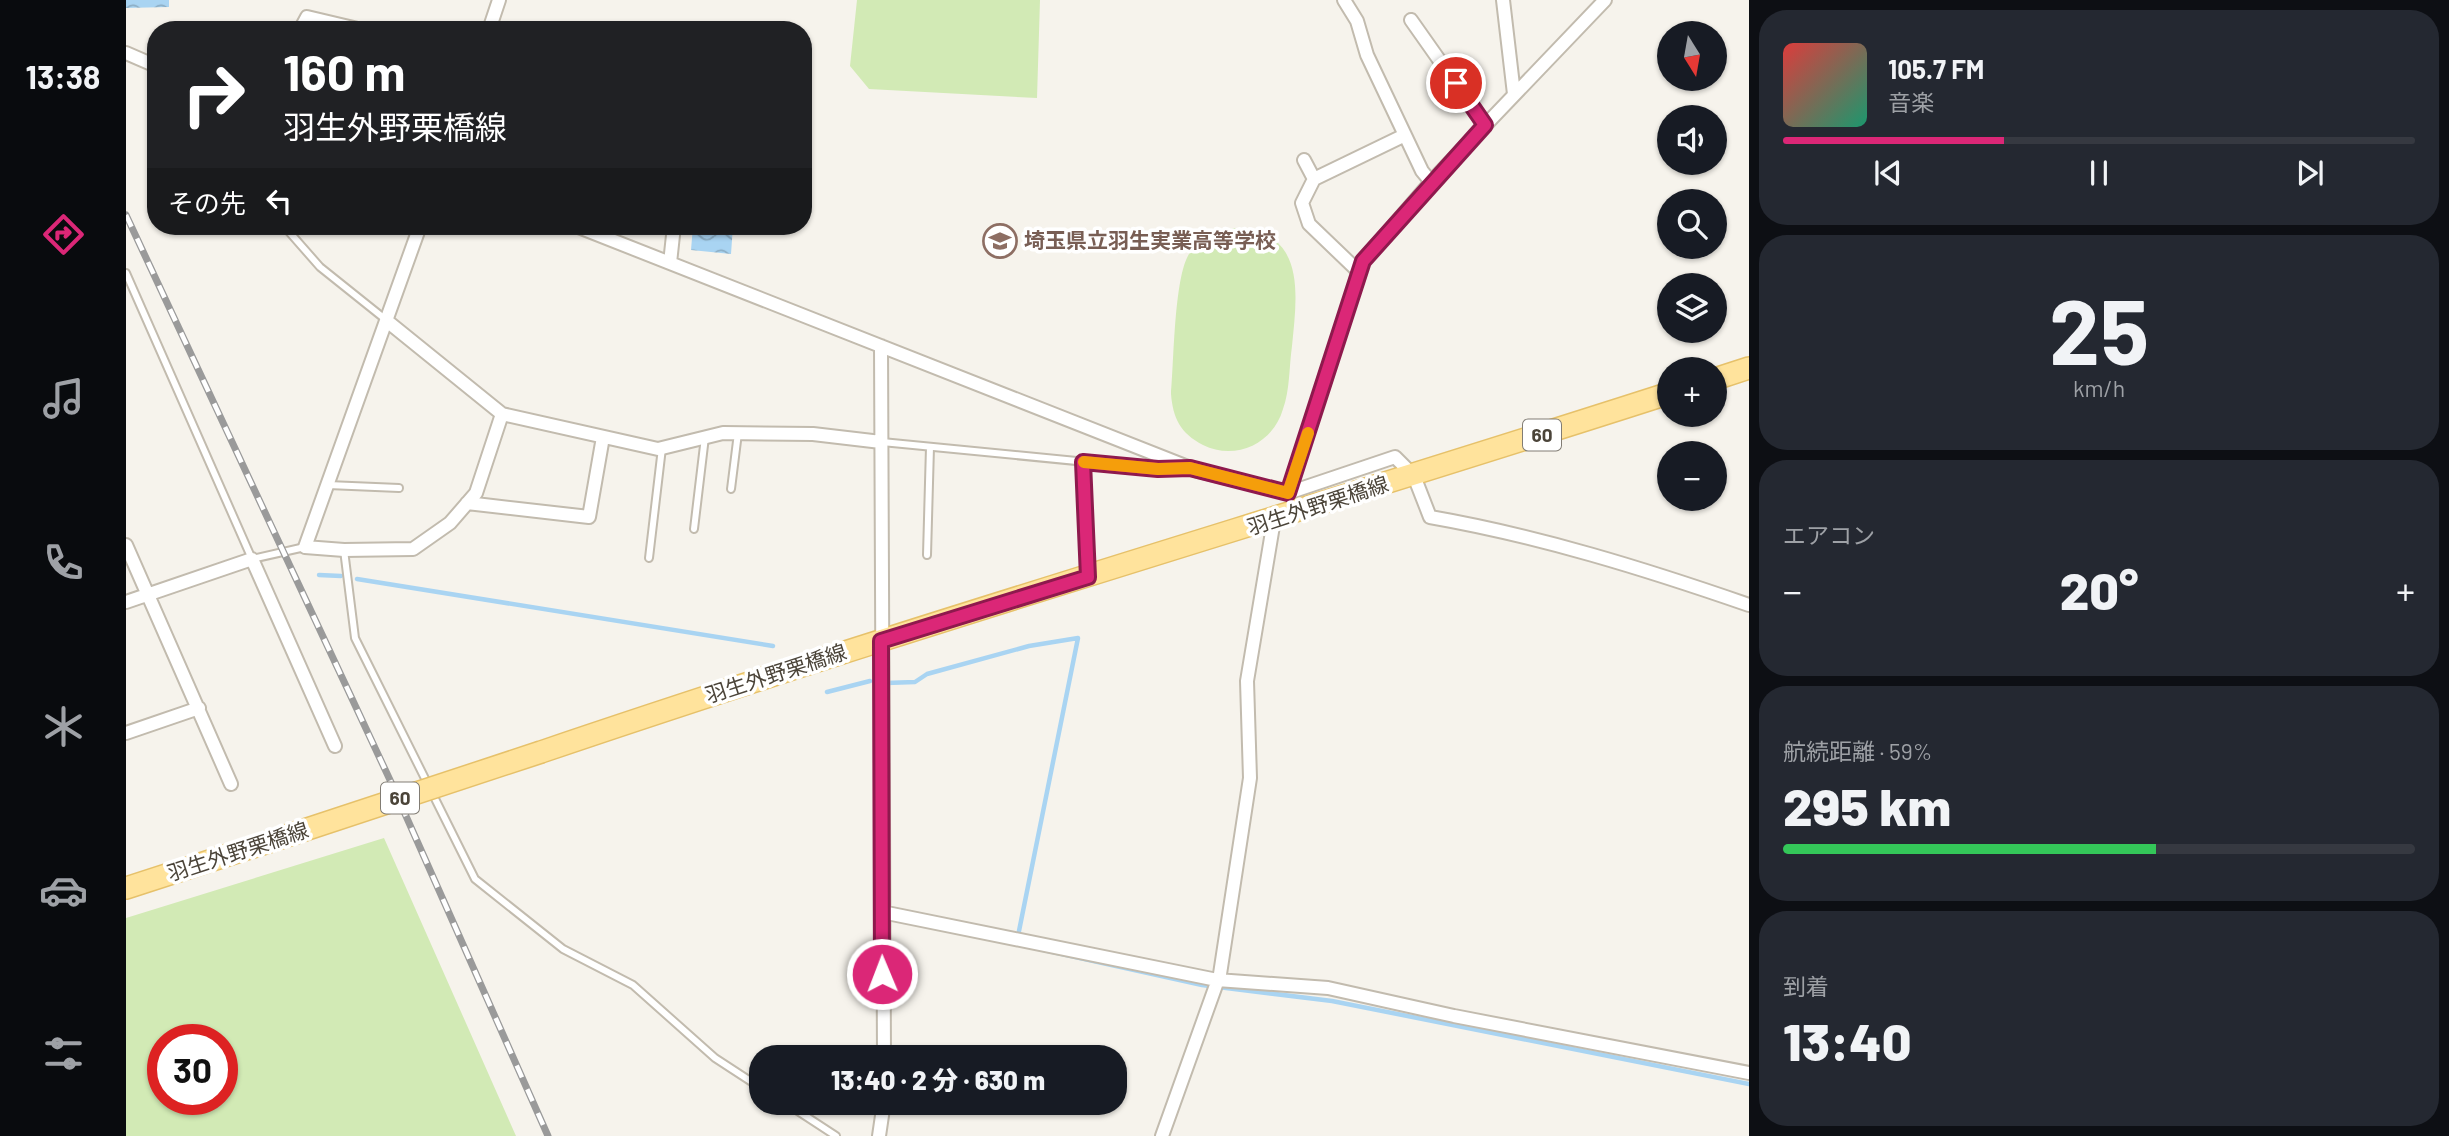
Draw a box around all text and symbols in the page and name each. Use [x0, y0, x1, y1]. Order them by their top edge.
north arrow [1657, 21, 1727, 91]
map controls [1657, 21, 1727, 511]
text: 160 m [283, 42, 405, 101]
icon: right [168, 49, 259, 140]
pin [1426, 53, 1486, 113]
text: 105.7 FM [1888, 53, 1984, 84]
text: 13:38 [26, 57, 100, 95]
icon: arrive [1437, 64, 1475, 102]
text: 音楽 [1888, 88, 1934, 116]
button: sound [1657, 105, 1727, 175]
text: 羽生外野栗橋線 [283, 107, 507, 145]
icon: previous [1869, 154, 1907, 192]
icon: pause [2080, 154, 2118, 192]
icon: next [2291, 154, 2329, 192]
icon: left [260, 182, 298, 220]
text: その先 [168, 187, 246, 218]
button: search [1657, 189, 1727, 259]
icon: directions [39, 210, 88, 259]
school or university icon: 埼玉県立羽生実業高等学校 [981, 222, 1019, 260]
place label: 埼玉県立羽生実業高等学校 [1024, 227, 1276, 252]
button: layers [1657, 273, 1727, 343]
text: 25 [2049, 274, 2149, 383]
button: + [1657, 357, 1727, 427]
icon: music [39, 374, 88, 423]
text: km/h [2073, 374, 2125, 402]
road number: 60 [1523, 420, 1561, 450]
button: − [1657, 441, 1727, 511]
street label: 羽生外野栗橋線 [1244, 470, 1391, 539]
text: エアコン [1783, 521, 1875, 549]
icon: phone [39, 538, 88, 587]
text: 20° [2060, 558, 2138, 620]
text: − [1783, 567, 1802, 613]
text: + [2396, 567, 2415, 613]
street label: 羽生外野栗橋線 [702, 638, 849, 707]
icon: climate [39, 702, 88, 751]
text: 航続距離 · 59% [1783, 737, 1932, 765]
text: 295 km [1783, 774, 1951, 836]
road number: 60 [381, 782, 419, 814]
street label: 羽生外野栗橋線 [164, 816, 311, 885]
icon: car [39, 866, 88, 915]
position arrow [845, 937, 919, 1011]
text: 到着 [1783, 972, 1829, 1000]
text: 13:40 [1783, 1009, 1912, 1071]
speed limit sign: 30 [147, 1024, 238, 1115]
icon: filters [39, 1029, 88, 1078]
text: 13:40 · 2 分 · 630 m [831, 1064, 1045, 1095]

